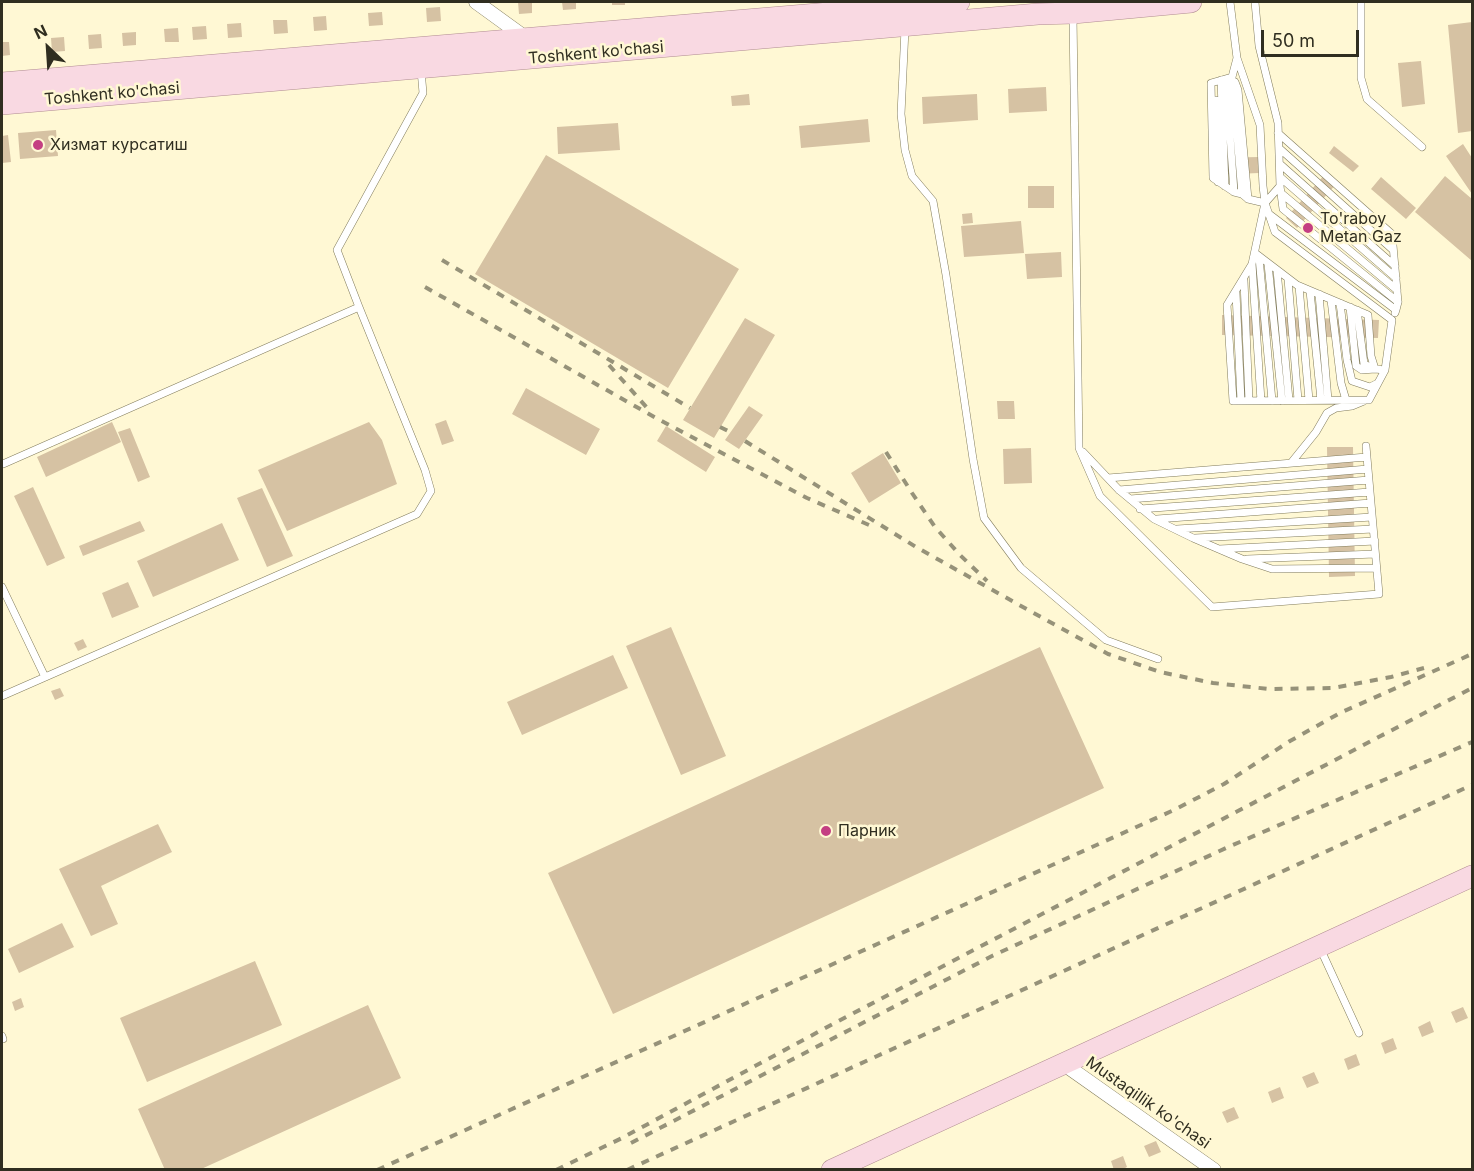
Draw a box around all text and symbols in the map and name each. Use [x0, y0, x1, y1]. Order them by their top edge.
north arrow [18, 18, 78, 78]
scale bar [1264, 18, 1362, 56]
text: N [31, 20, 50, 43]
text: 50 m [1272, 30, 1315, 51]
street label: Toshkent ko'chasi [528, 38, 664, 68]
street label: Toshkent ko'chasi [44, 79, 180, 109]
place label: Хизмат курсатиш [50, 135, 188, 155]
marker: Хизмат курсатиш [31, 138, 45, 152]
place label: To'raboy Metan Gaz [1320, 209, 1402, 247]
marker: To'raboy Metan Gaz [1301, 221, 1315, 235]
place label: Парник [838, 821, 896, 841]
marker: Парник [819, 824, 833, 838]
street label: Mustaqillik ko'chasi [1082, 1053, 1214, 1153]

